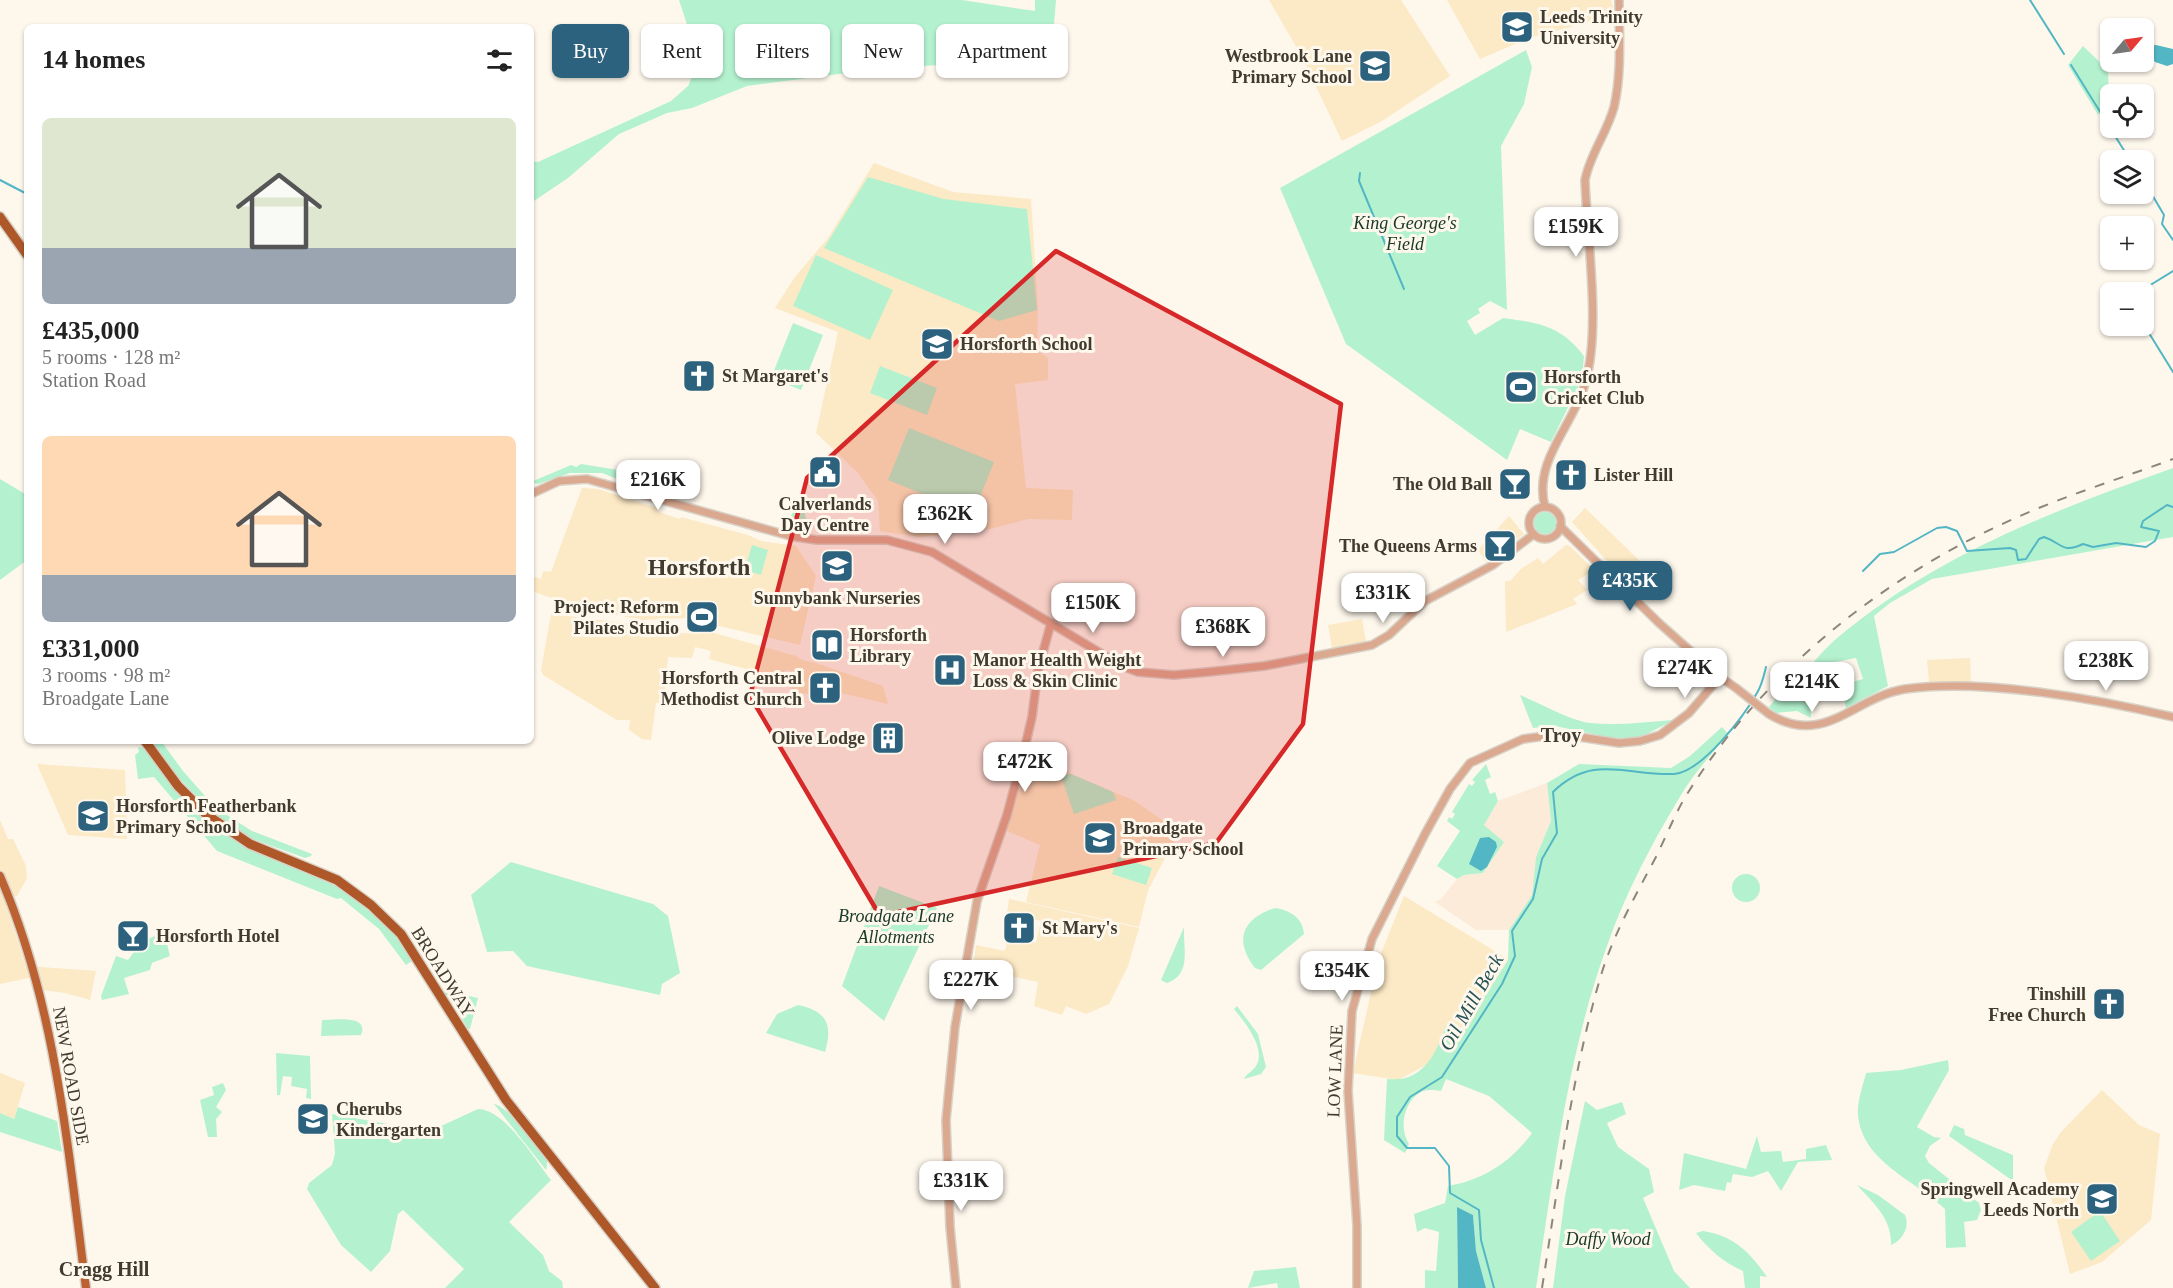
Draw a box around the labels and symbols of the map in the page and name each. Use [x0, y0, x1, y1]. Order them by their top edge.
place label: Leeds Trinity University [1540, 7, 1643, 48]
school or university icon: Leeds Trinity University [1499, 9, 1535, 45]
north arrow [2100, 18, 2154, 72]
place label: Westbrook Lane Primary School [1225, 46, 1352, 87]
school or university icon: Westbrook Lane Primary School [1357, 48, 1393, 84]
pin: £159K [1534, 207, 1618, 258]
park label: King George's Field [1352, 213, 1457, 254]
school or university icon: Horsforth School [919, 326, 955, 362]
place label: Horsforth School [960, 334, 1093, 354]
church icon: St Margaret's [681, 358, 717, 394]
place label: St Margaret's [722, 366, 828, 386]
place label: Horsforth Cricket Club [1544, 367, 1645, 408]
sports icon: Horsforth Cricket Club [1503, 369, 1539, 405]
public building icon: Calverlands Day Centre [807, 454, 843, 490]
church icon: Lister Hill [1553, 457, 1589, 493]
pin: £216K [616, 460, 700, 511]
place label: Lister Hill [1594, 465, 1673, 485]
bar icon: The Old Ball [1497, 466, 1533, 502]
place label: The Old Ball [1393, 474, 1492, 494]
place label: Calverlands Day Centre [778, 494, 872, 535]
pin: £362K [903, 494, 987, 545]
bar icon: The Queens Arms [1482, 528, 1518, 564]
place label: The Queens Arms [1339, 536, 1477, 556]
school or university icon: Sunnybank Nurseries [819, 548, 855, 584]
district label: Horsforth [648, 554, 750, 580]
pin: £435K [1588, 561, 1672, 612]
pin: £331K [1341, 573, 1425, 624]
pin: £150K [1051, 583, 1135, 634]
place label: Sunnybank Nurseries [754, 588, 920, 608]
place label: Project: Reform Pilates Studio [554, 597, 679, 638]
sports icon: Project: Reform Pilates Studio [684, 599, 720, 635]
pin: £368K [1181, 607, 1265, 658]
place label: Horsforth Library [850, 625, 927, 666]
library icon: Horsforth Library [809, 627, 845, 663]
pin: £238K [2064, 641, 2148, 692]
pin: £274K [1643, 648, 1727, 699]
place label: Manor Health Weight Loss & Skin Clinic [973, 650, 1141, 691]
hospital icon: Manor Health Weight Loss & Skin Clinic [932, 652, 968, 688]
pin: £214K [1770, 662, 1854, 713]
place label: Horsforth Central Methodist Church [661, 668, 802, 709]
church icon: Horsforth Central Methodist Church [807, 670, 843, 706]
building icon: Olive Lodge [870, 720, 906, 756]
district label: Troy [1541, 724, 1581, 747]
place label: Olive Lodge [772, 728, 865, 748]
pin: £472K [983, 742, 1067, 793]
place label: Horsforth Featherbank Primary School [116, 796, 296, 837]
school or university icon: Horsforth Featherbank Primary School [75, 798, 111, 834]
place label: Broadgate Primary School [1123, 818, 1243, 859]
school or university icon: Broadgate Primary School [1082, 820, 1118, 856]
park label: Broadgate Lane Allotments [838, 906, 954, 947]
church icon: St Mary's [1001, 910, 1037, 946]
bar icon: Horsforth Hotel [115, 918, 151, 954]
place label: St Mary's [1042, 918, 1118, 938]
street label: BROADWAY [407, 923, 479, 1021]
place label: Horsforth Hotel [156, 926, 279, 946]
water label: Oil Mill Beck [1435, 949, 1508, 1054]
pin: £354K [1300, 951, 1384, 1002]
pin: £227K [929, 960, 1013, 1011]
place label: Tinshill Free Church [1988, 984, 2086, 1025]
church icon: Tinshill Free Church [2091, 986, 2127, 1022]
street label: NEW ROAD SIDE [49, 1005, 93, 1147]
street label: LOW LANE [1323, 1024, 1347, 1118]
place label: Cherubs Kindergarten [336, 1099, 441, 1140]
school or university icon: Cherubs Kindergarten [295, 1101, 331, 1137]
pin: £331K [919, 1161, 1003, 1212]
place label: Springwell Academy Leeds North [1920, 1179, 2079, 1220]
school or university icon: Springwell Academy Leeds North [2084, 1181, 2120, 1217]
park label: Daffy Wood [1565, 1229, 1651, 1249]
district label: Cragg Hill [59, 1258, 150, 1281]

